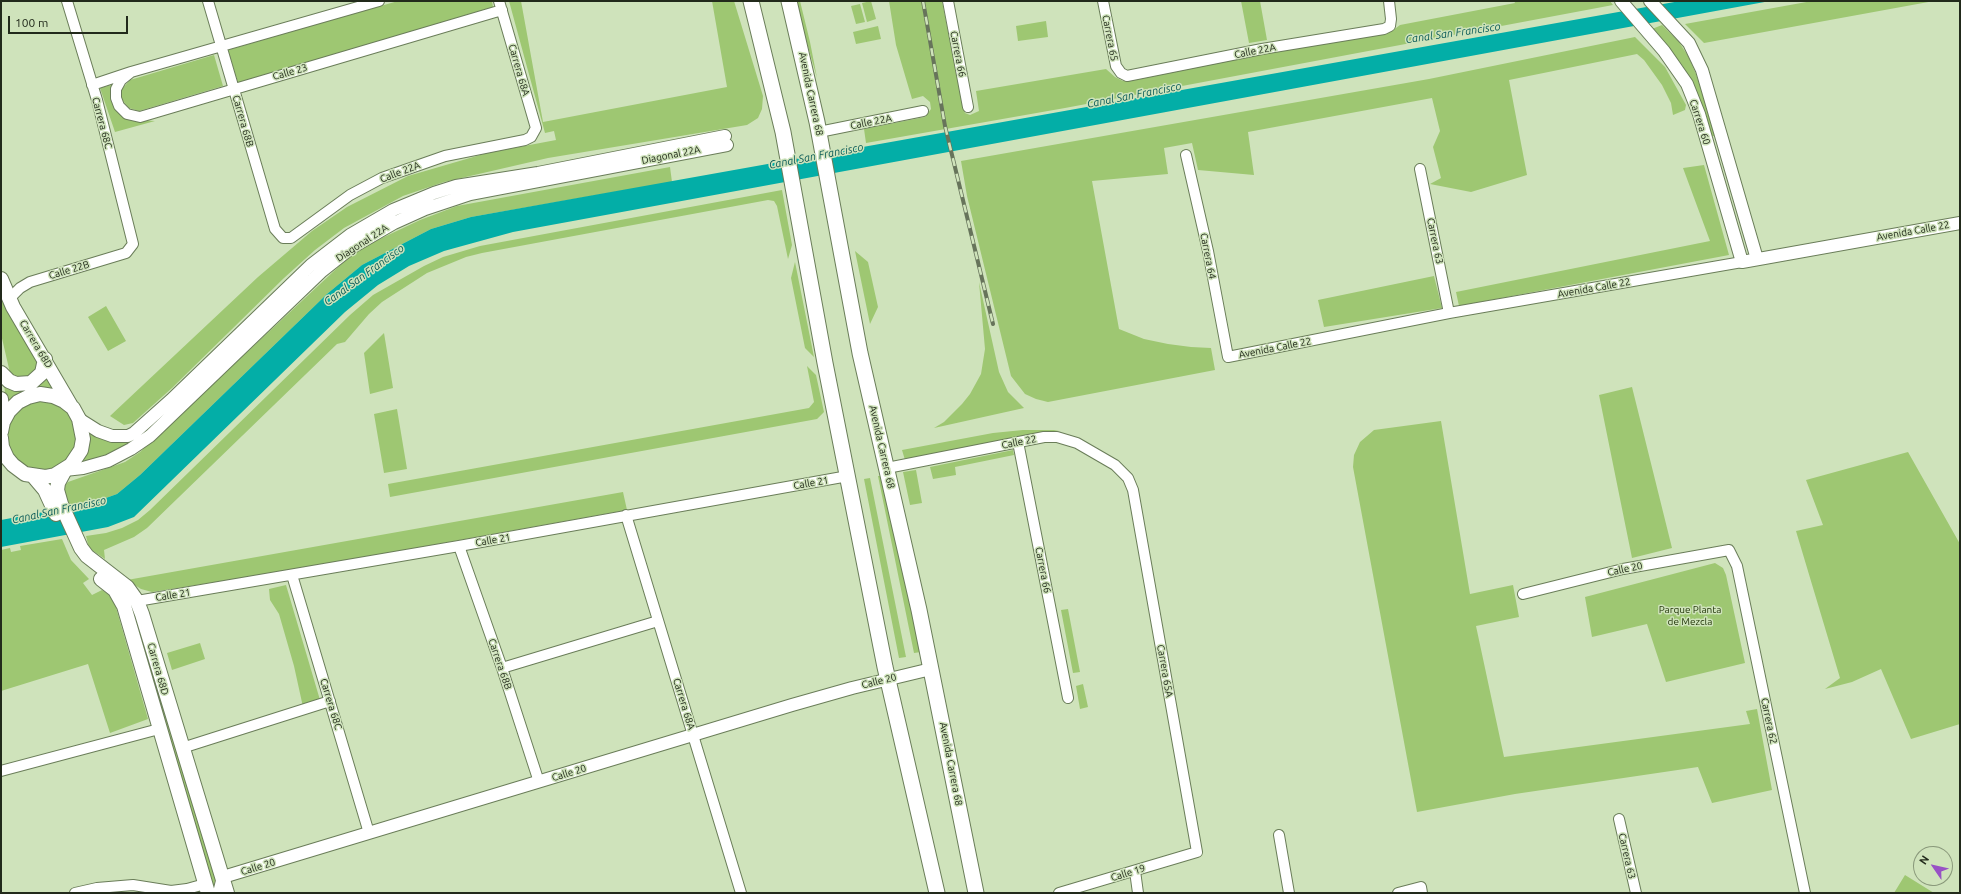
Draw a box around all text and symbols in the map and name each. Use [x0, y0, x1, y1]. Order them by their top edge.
scale bar [10, 8, 130, 34]
street label: Carrera 65 [1100, 14, 1120, 62]
text: 100 m [15, 16, 48, 29]
water label: Canal San Francisco [1405, 20, 1501, 46]
street label: Carrera 66 [948, 30, 968, 78]
street label: Calle 22A [1233, 41, 1277, 61]
street label: Carrera 68A [506, 43, 532, 97]
street label: Avenida Carrera 68 [796, 51, 826, 137]
street label: Calle 23 [271, 61, 309, 83]
water label: Canal San Francisco [1086, 79, 1182, 111]
street label: Carrera 68B [230, 94, 256, 148]
street label: Carrera 68C [89, 96, 115, 150]
street label: Carrera 60 [1687, 98, 1713, 146]
street label: Calle 22A [849, 112, 893, 132]
water label: Canal San Francisco [768, 140, 864, 172]
street label: Diagonal 22A [641, 143, 701, 167]
street label: Calle 22A [378, 159, 422, 185]
street label: Carrera 63 [1424, 217, 1446, 265]
street label: Avenida Calle 22 [1876, 219, 1950, 243]
street label: Diagonal 22A [334, 222, 390, 264]
street label: Carrera 64 [1198, 232, 1218, 280]
water label: Canal San Francisco [321, 241, 407, 309]
street label: Calle 22B [47, 258, 91, 282]
street label: Avenida Calle 22 [1557, 276, 1631, 300]
street label: Carrera 68D [17, 318, 55, 370]
street label: Avenida Calle 22 [1238, 335, 1312, 361]
street label: Avenida Carrera 68 [867, 404, 897, 490]
street label: Calle 22 [1000, 433, 1038, 451]
street label: Calle 21 [792, 474, 830, 492]
water label: Canal San Francisco [11, 494, 107, 526]
street label: Calle 21 [474, 531, 512, 549]
street label: Carrera 66 [1033, 546, 1053, 594]
street label: Calle 20 [1606, 559, 1644, 579]
street label: Calle 21 [154, 586, 192, 604]
park label: Parque Planta de Mezcla [1659, 604, 1721, 628]
street label: Carrera 68B [486, 637, 514, 691]
street label: Carrera 68D [145, 641, 171, 697]
street label: Carrera 65A [1154, 644, 1176, 698]
street label: Calle 20 [860, 671, 898, 691]
street label: Carrera 68C [318, 677, 344, 731]
street label: Carrera 68A [670, 677, 698, 731]
street label: Carrera 62 [1758, 697, 1780, 745]
street label: Avenida Carrera 68 [937, 721, 965, 807]
street label: Calle 20 [550, 762, 588, 784]
street label: Carrera 63 [1616, 832, 1638, 880]
north arrow [1913, 846, 1953, 886]
text: N [1917, 853, 1931, 867]
street label: Calle 20 [239, 856, 277, 878]
street label: Calle 19 [1109, 862, 1147, 884]

